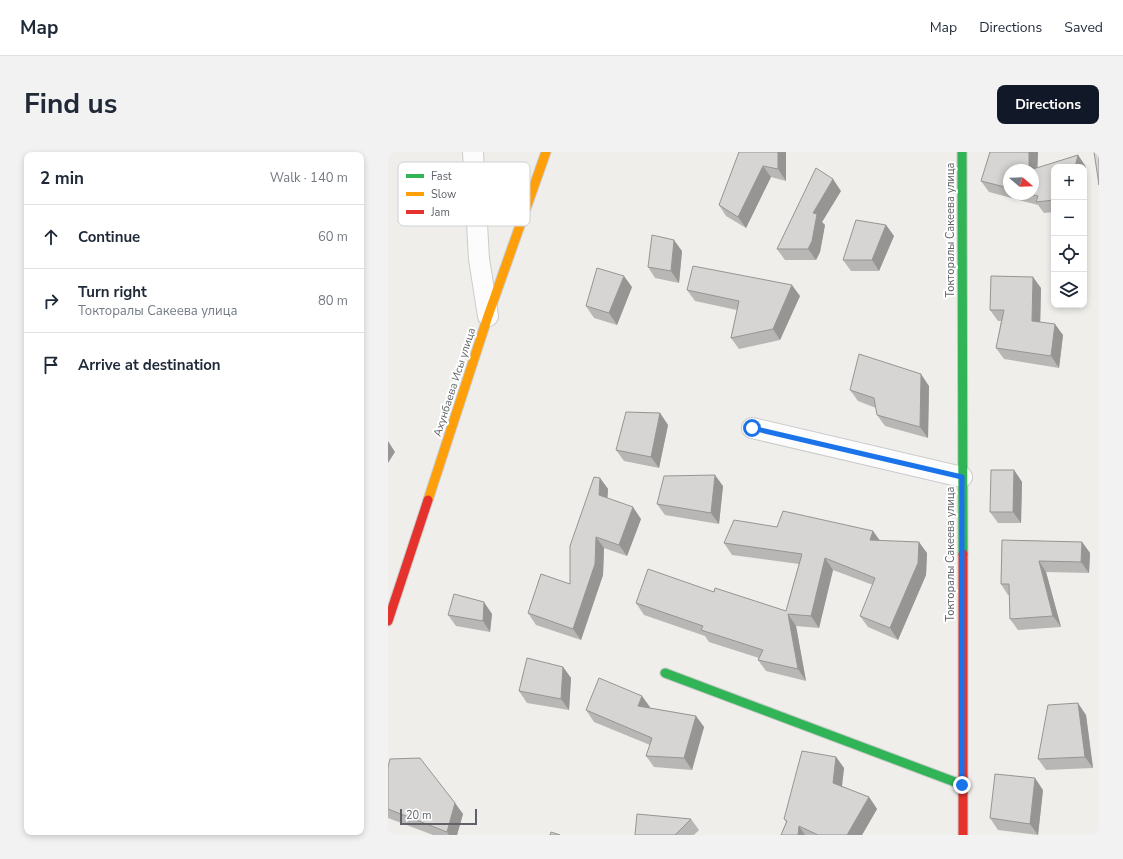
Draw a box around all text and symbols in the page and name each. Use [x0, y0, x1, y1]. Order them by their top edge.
text: Map [20, 15, 58, 41]
text: Map [930, 18, 957, 37]
text: Directions [979, 18, 1042, 37]
text: Saved [1064, 18, 1103, 37]
text: Find us [24, 85, 118, 123]
button: Directions [997, 85, 1099, 124]
legend [398, 162, 530, 226]
street label: Токторалы Сакеева улица [943, 162, 958, 297]
north arrow [1003, 164, 1039, 200]
map controls [1051, 164, 1087, 308]
button: + [1051, 164, 1087, 200]
text: 2 min [40, 167, 84, 190]
text: Walk · 140 m [270, 169, 348, 187]
text: Fast [431, 169, 452, 184]
text: Slow [431, 187, 456, 202]
button: − [1051, 200, 1087, 236]
text: Jam [430, 205, 450, 220]
icon: ahead [40, 226, 62, 248]
text: Continue [78, 227, 140, 247]
text: 60 m [318, 228, 348, 246]
button: locate [1051, 236, 1087, 272]
button: layers [1051, 272, 1087, 308]
text: Turn right [78, 282, 147, 302]
icon: right [40, 290, 62, 312]
text: 80 m [318, 292, 348, 310]
text: Токторалы Сакеева улица [78, 302, 237, 320]
street label: Ахунбаева Исы улица [430, 326, 479, 439]
icon: arrive [40, 354, 62, 376]
text: Arrive at destination [78, 355, 221, 375]
route start [743, 419, 761, 437]
street label: Токторалы Сакеева улица [943, 486, 958, 621]
route end [953, 776, 971, 794]
scale bar [400, 807, 477, 826]
text: 20 m [406, 808, 431, 823]

